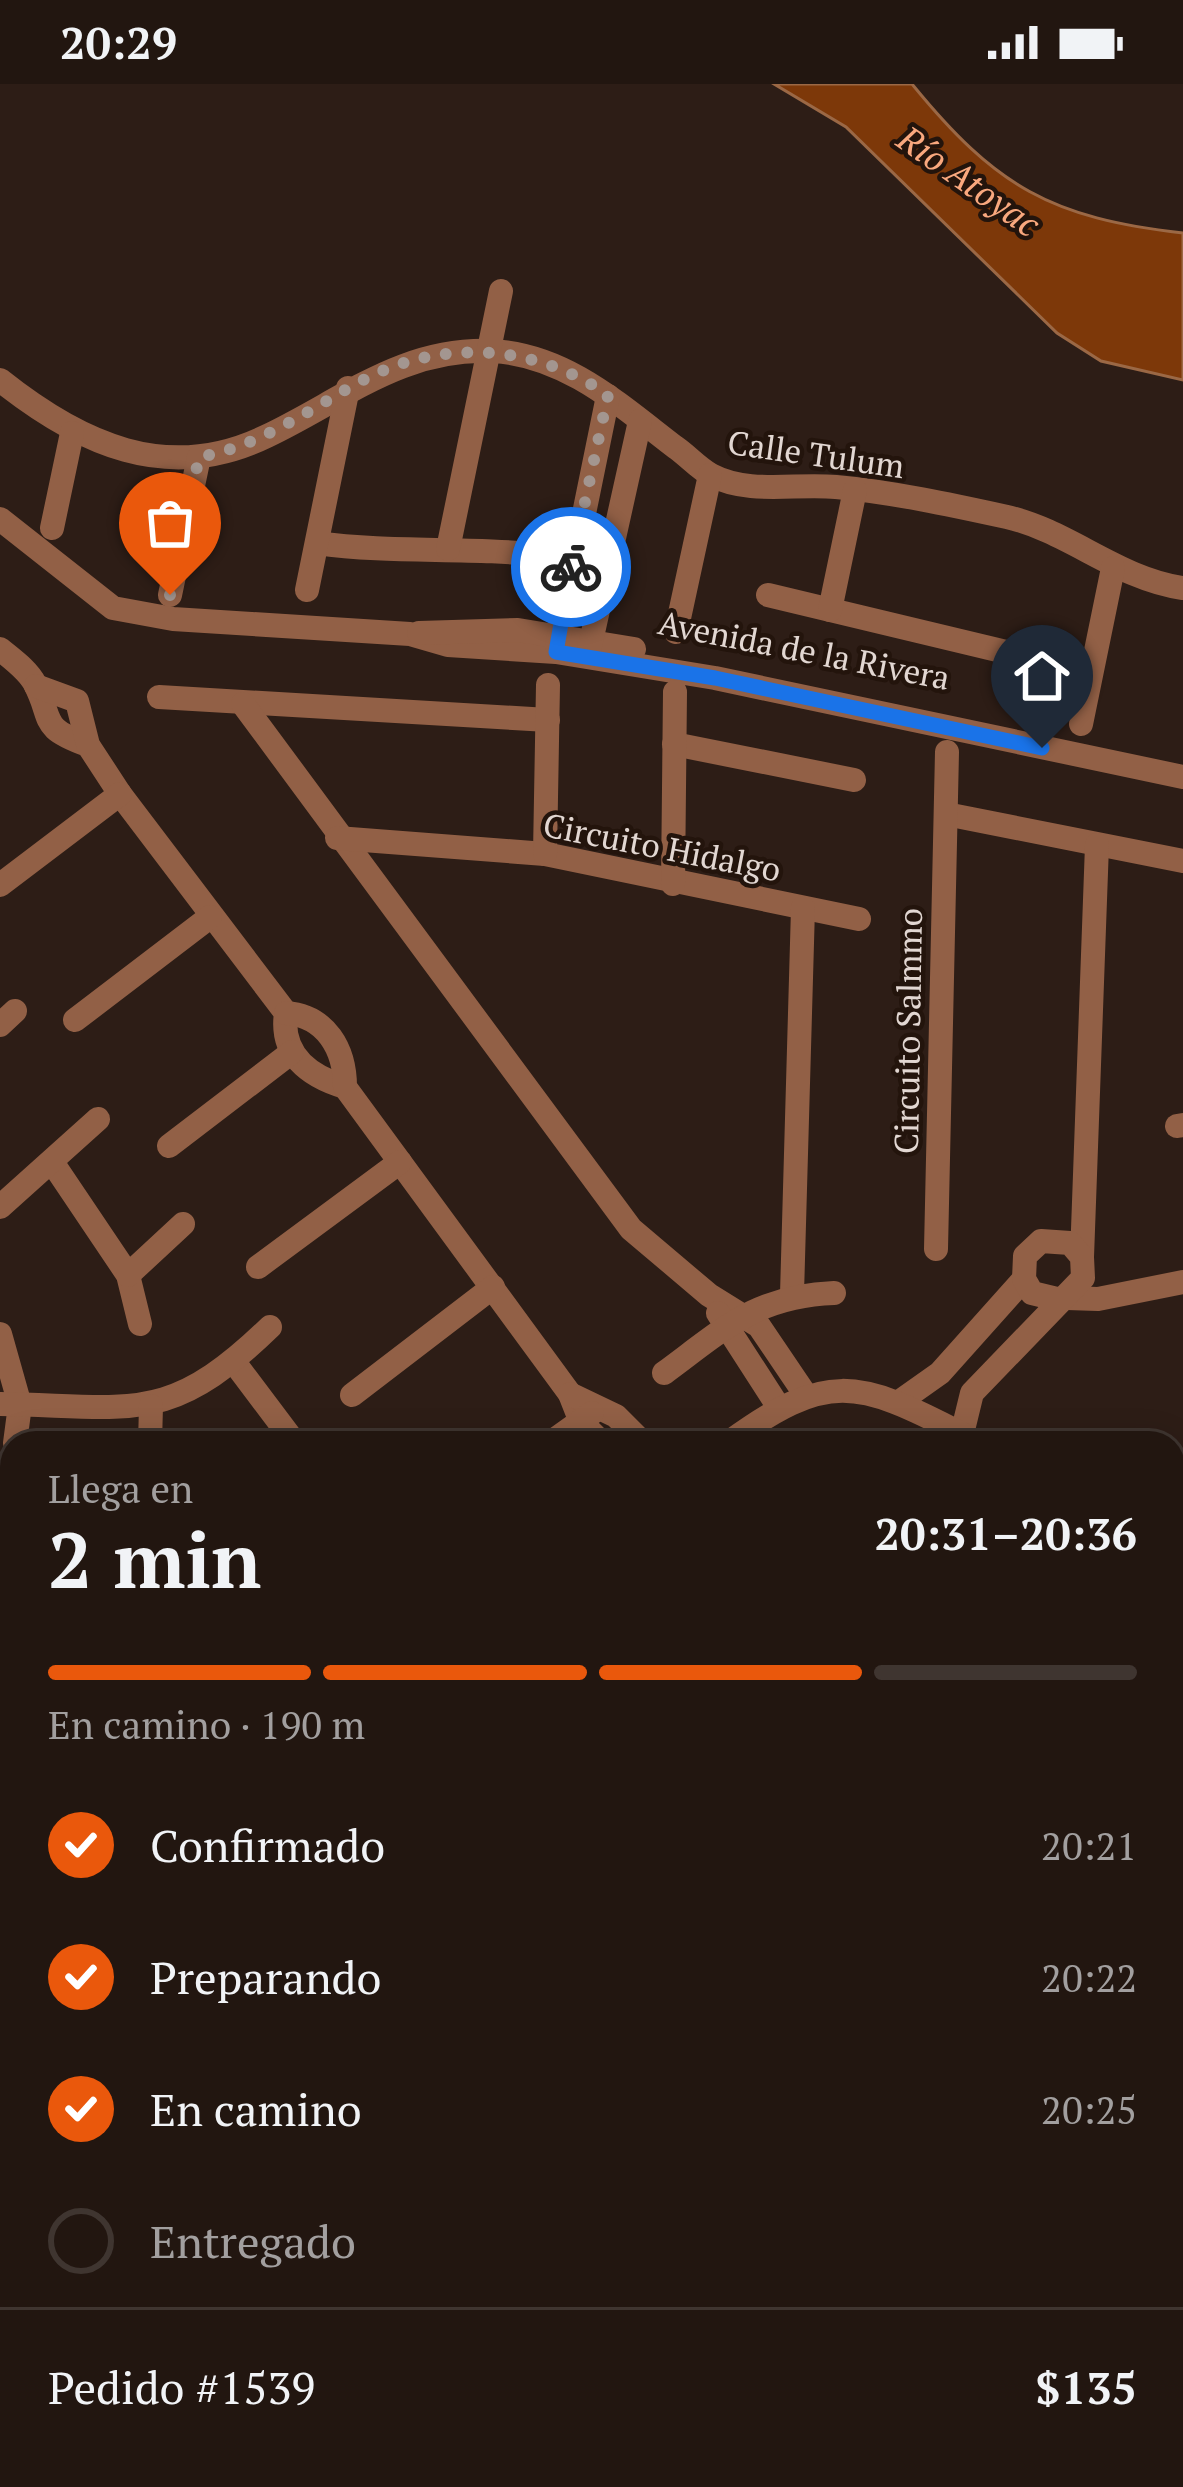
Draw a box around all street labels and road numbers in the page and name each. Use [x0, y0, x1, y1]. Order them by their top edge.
street label: Calle Tulum [725, 420, 907, 487]
street label: Avenida de la Rivera [655, 600, 953, 699]
street label: Circuito Hidalgo [540, 802, 785, 891]
street label: Circuito Salmmo [884, 908, 931, 1154]

